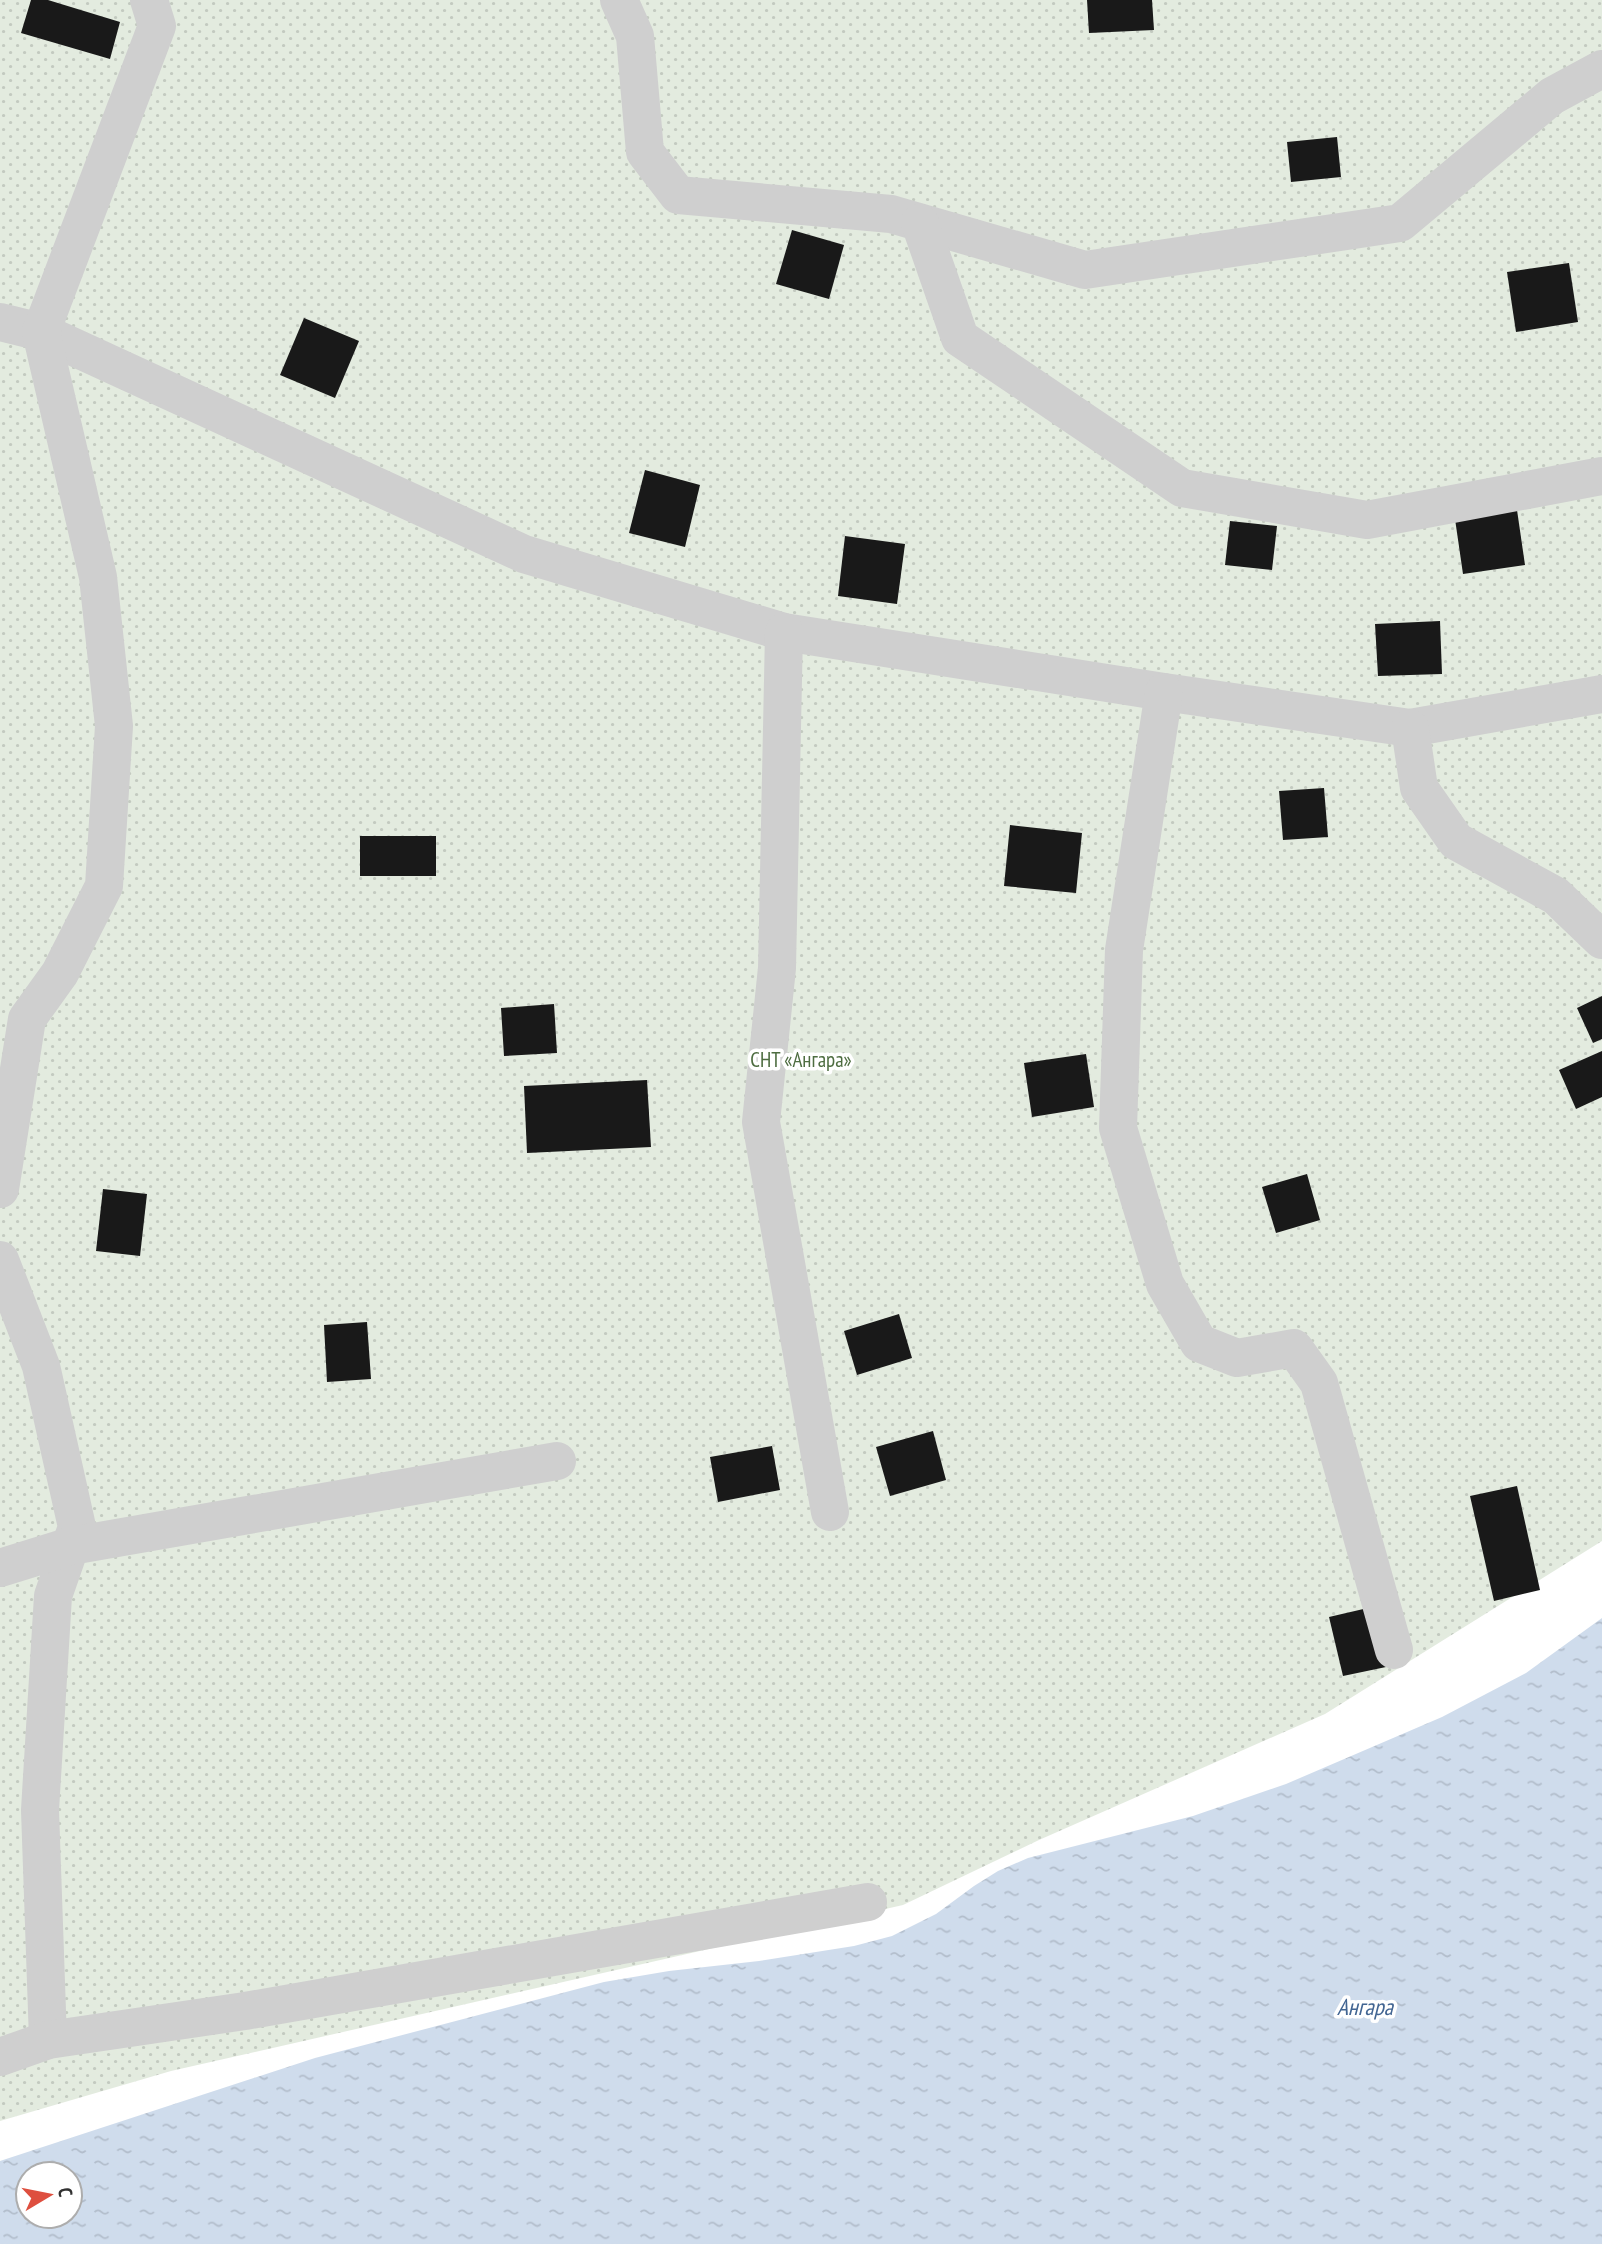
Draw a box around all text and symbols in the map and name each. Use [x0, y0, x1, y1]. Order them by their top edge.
park label: СНТ «Ангара» [750, 1046, 852, 1073]
water label: Ангара [1337, 1992, 1395, 2021]
north arrow [14, 2160, 84, 2230]
text: С [53, 2186, 78, 2199]

